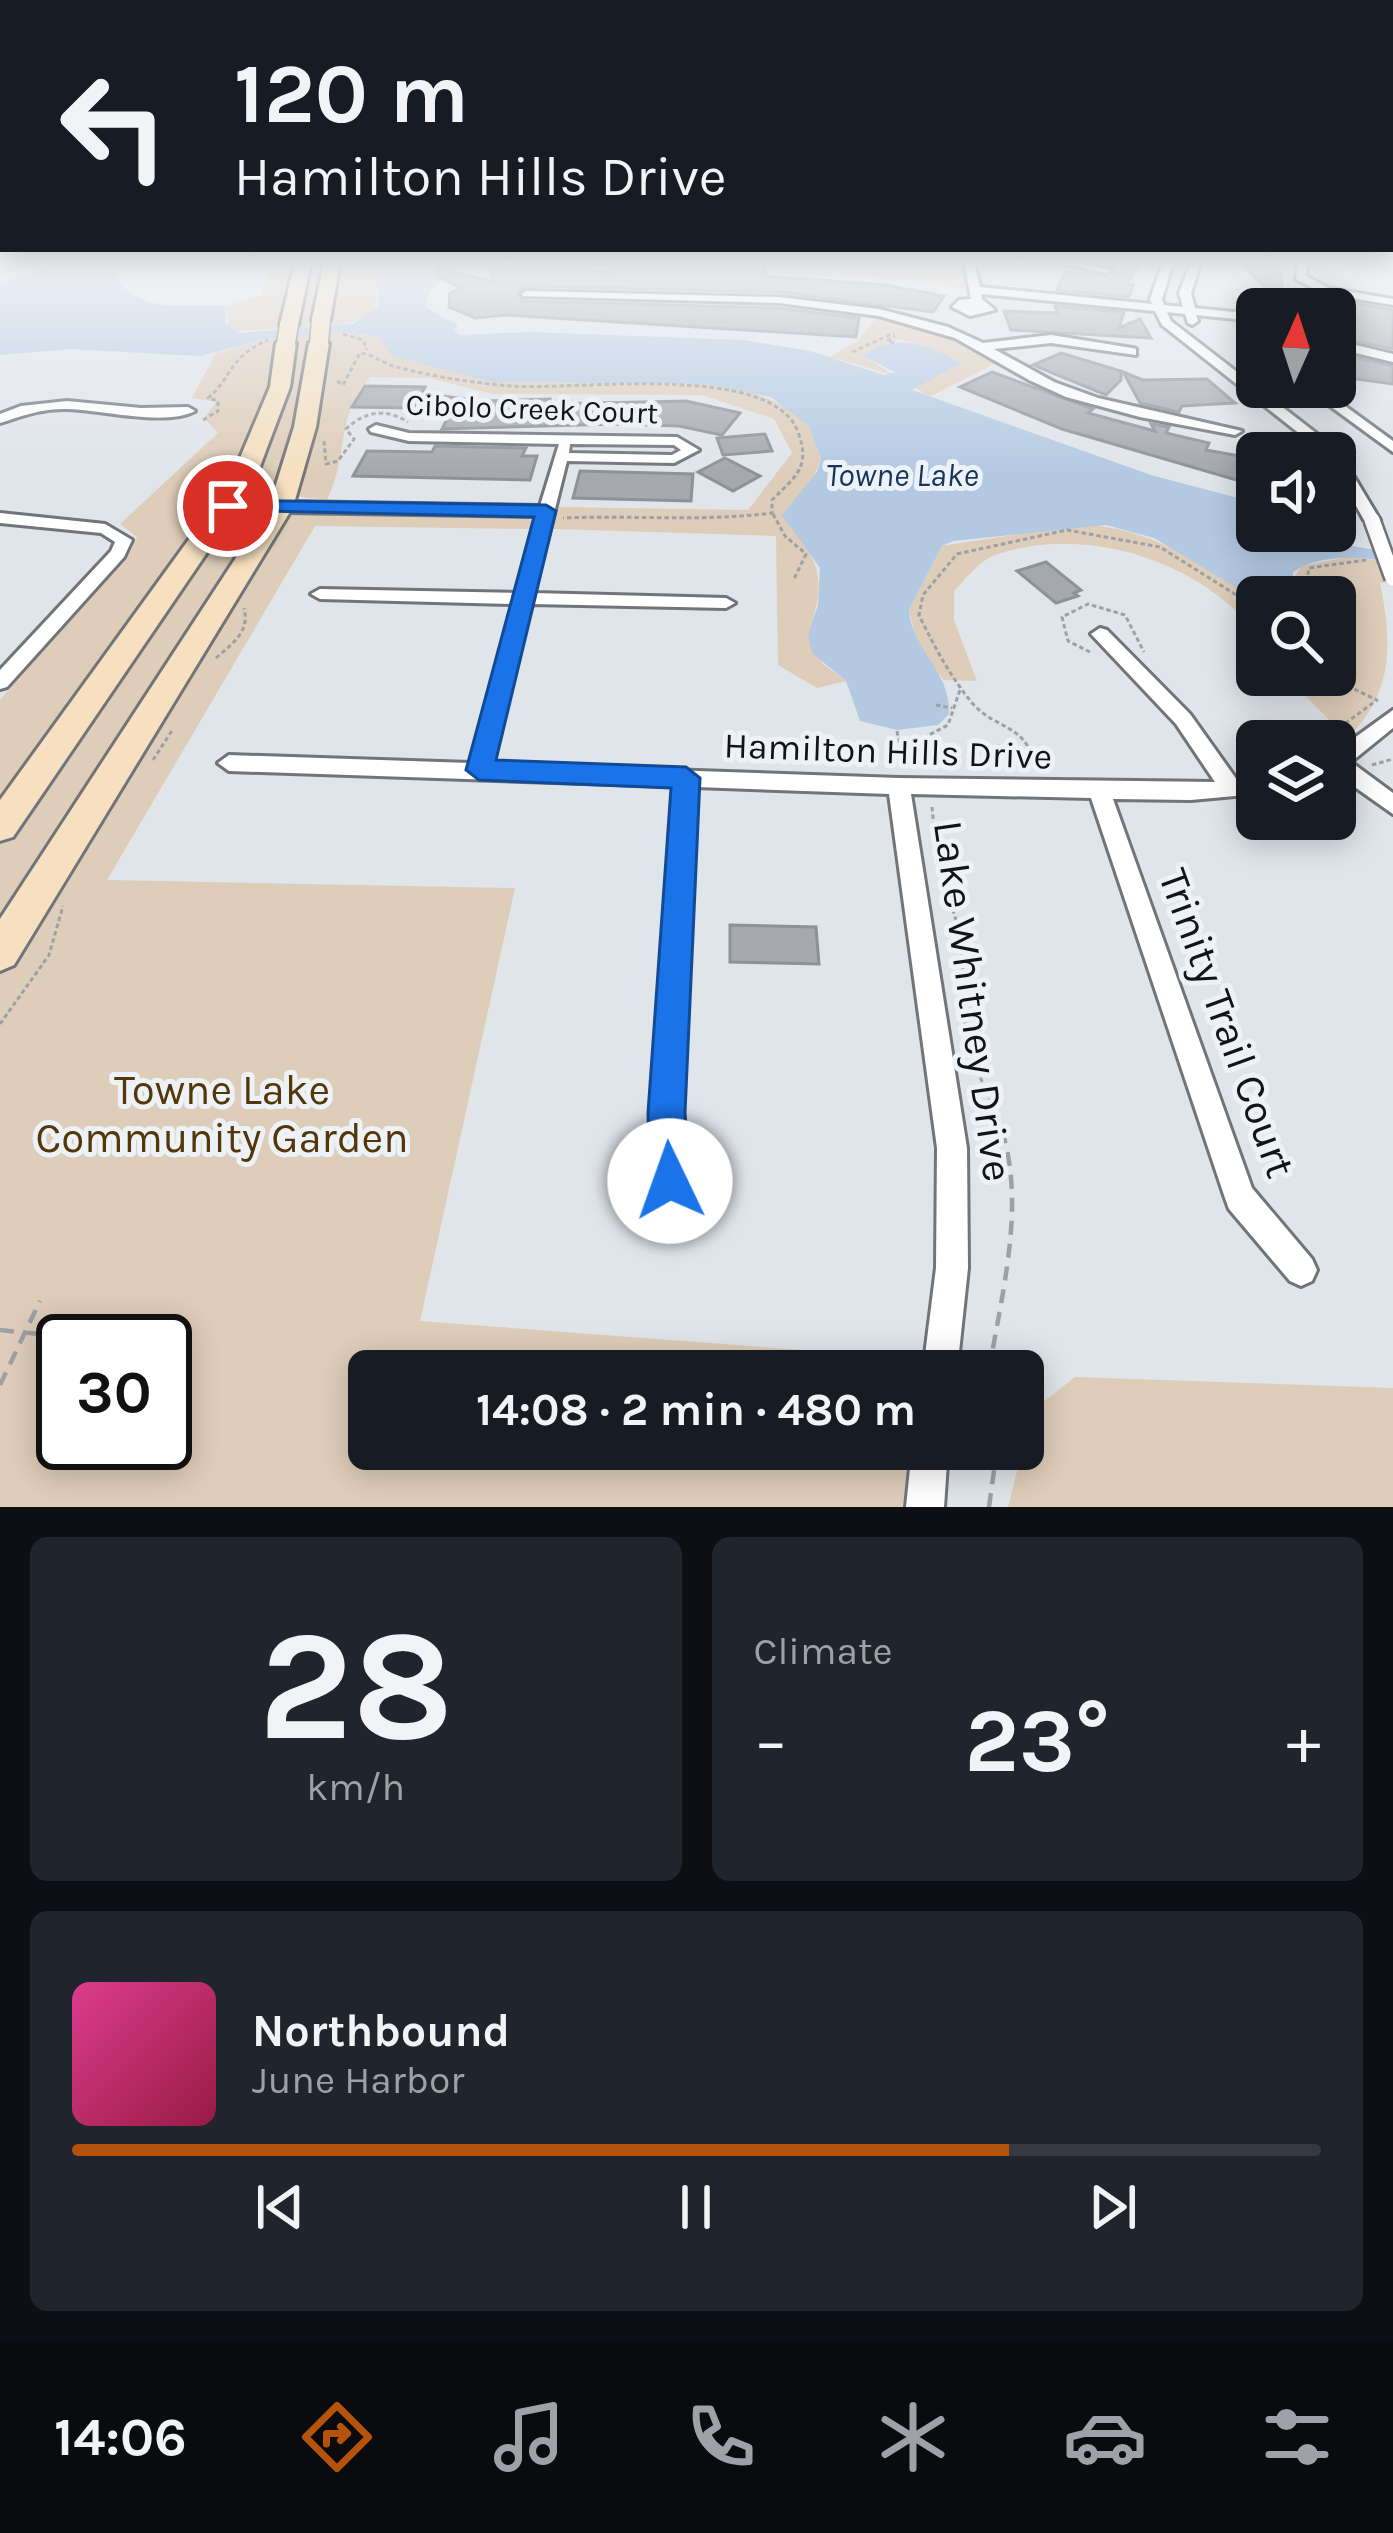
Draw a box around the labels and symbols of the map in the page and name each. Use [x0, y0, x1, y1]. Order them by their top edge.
north arrow [1236, 288, 1356, 408]
street label: Cibolo Creek Court [405, 387, 659, 431]
pin [177, 455, 279, 557]
water label: Towne Lake [825, 456, 979, 494]
street label: Hamilton Hills Drive [723, 724, 1053, 778]
street label: Lake Whitney Drive [923, 817, 1023, 1185]
street label: Trinity Trail Court [1148, 862, 1306, 1184]
park label: Towne Lake Community Garden [35, 1065, 409, 1163]
position arrow [607, 1118, 733, 1244]
speed limit sign: 30 [36, 1314, 192, 1470]

